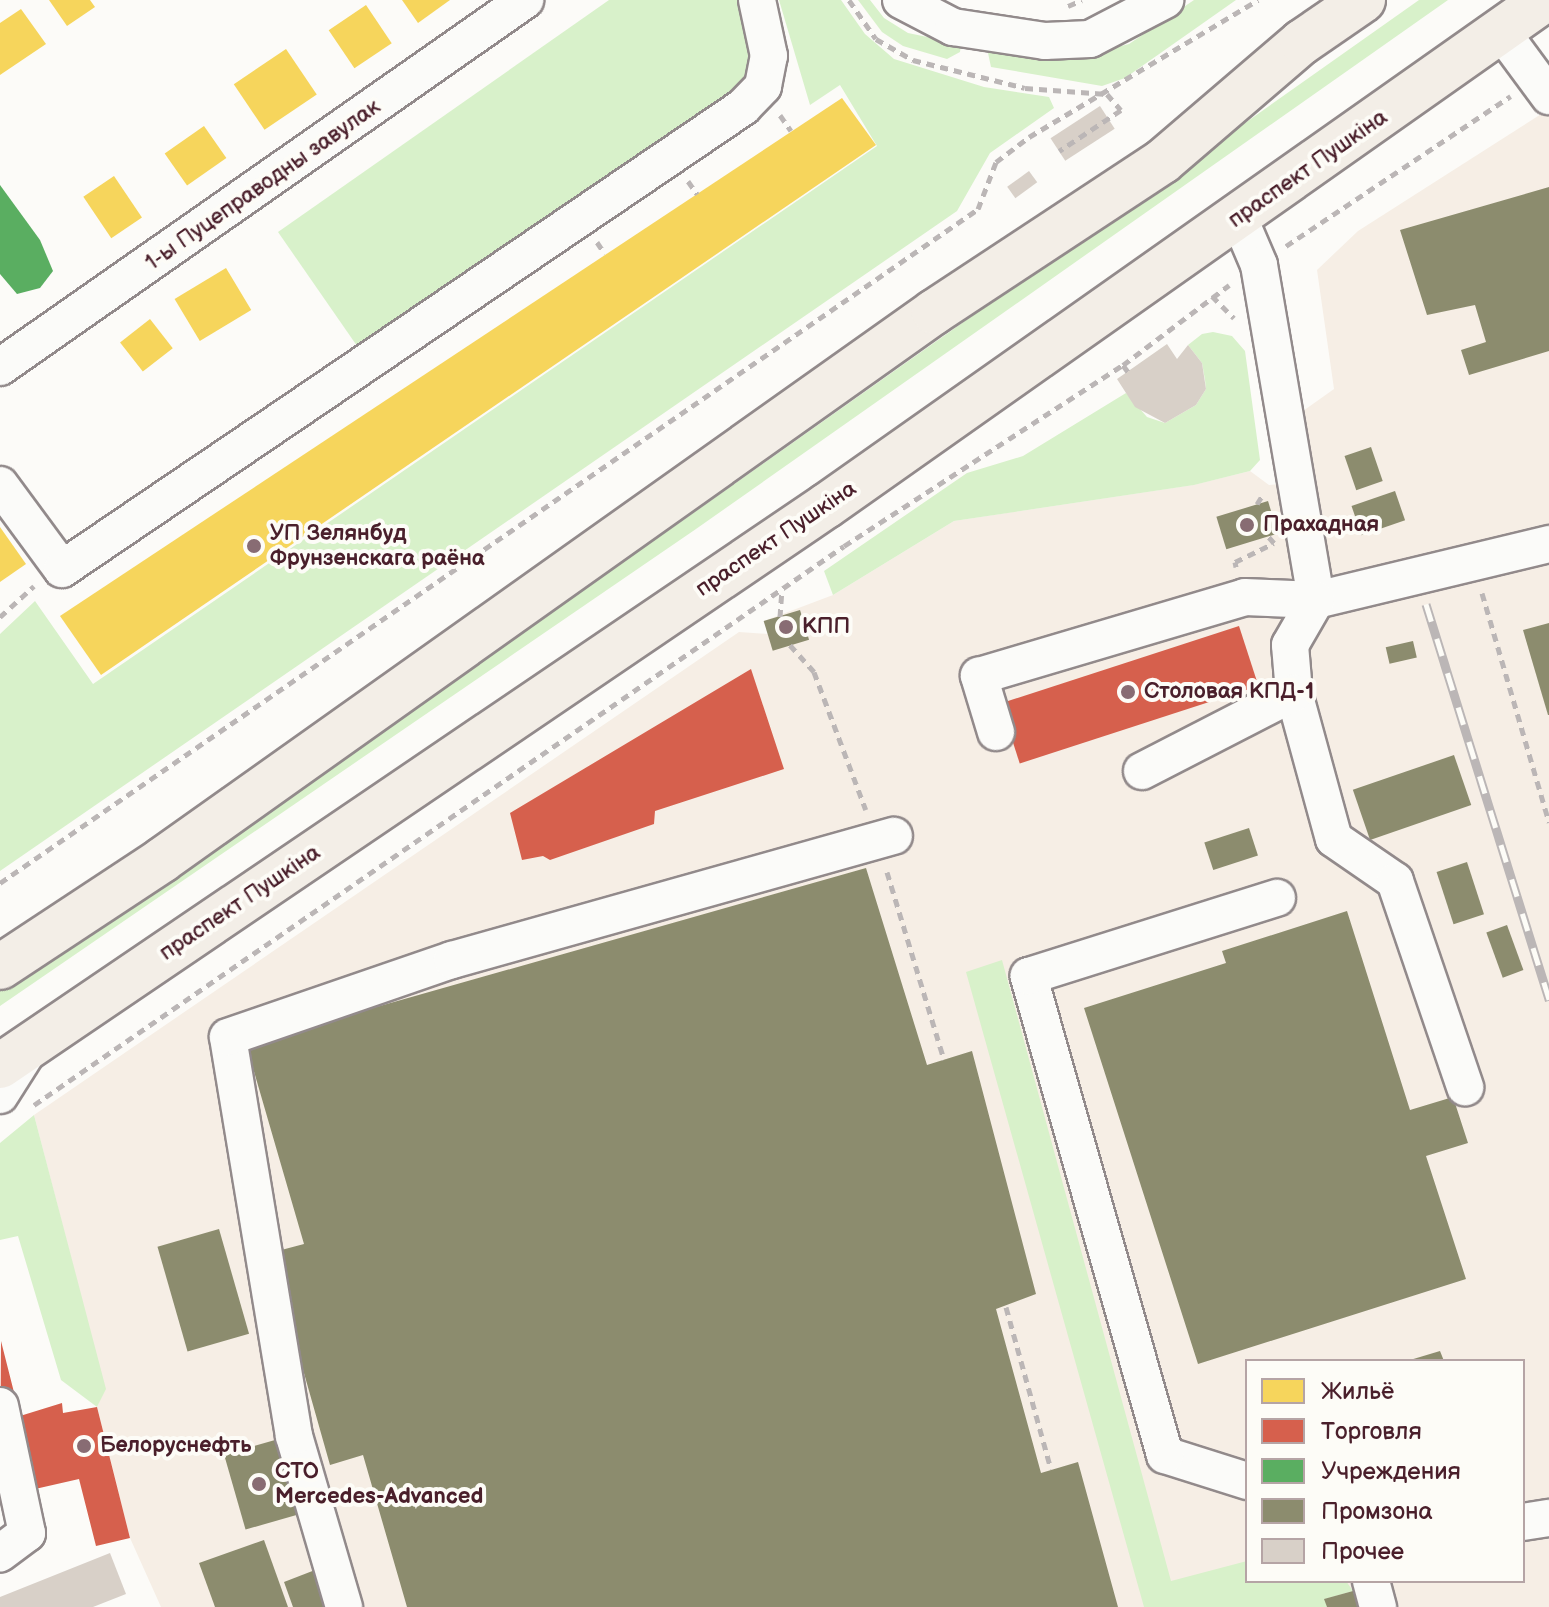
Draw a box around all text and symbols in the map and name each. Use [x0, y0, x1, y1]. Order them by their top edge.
street label: 1-ы Пуцеправодны завулак [140, 94, 386, 276]
street label: праспект Пушкіна [1223, 104, 1393, 234]
street label: праспект Пушкіна [691, 476, 861, 602]
place label: Прахадная [1263, 512, 1379, 538]
marker: Прахадная [1238, 516, 1256, 534]
place label: УП Зелянбуд Фрунзенскага раёна [270, 520, 485, 572]
marker: УП Зелянбуд Фрунзенскага раёна [245, 537, 263, 555]
place label: КПП [802, 614, 850, 640]
marker: КПП [777, 618, 795, 636]
place label: Столовая КПД-1 [1144, 679, 1314, 705]
marker: Столовая КПД-1 [1119, 683, 1137, 701]
street label: праспект Пушкіна [155, 840, 325, 966]
legend [1245, 1359, 1525, 1583]
text: Жильё [1321, 1377, 1394, 1406]
text: Торговля [1321, 1417, 1422, 1446]
place label: Белоруснефть [100, 1433, 251, 1459]
marker: Белоруснефть [75, 1437, 93, 1455]
text: Учреждения [1321, 1457, 1461, 1486]
place label: СТО Mercedes-Advanced [275, 1458, 483, 1510]
marker: СТО Mercedes-Advanced [250, 1475, 268, 1493]
text: Промзона [1321, 1497, 1433, 1526]
text: Прочее [1321, 1537, 1404, 1566]

